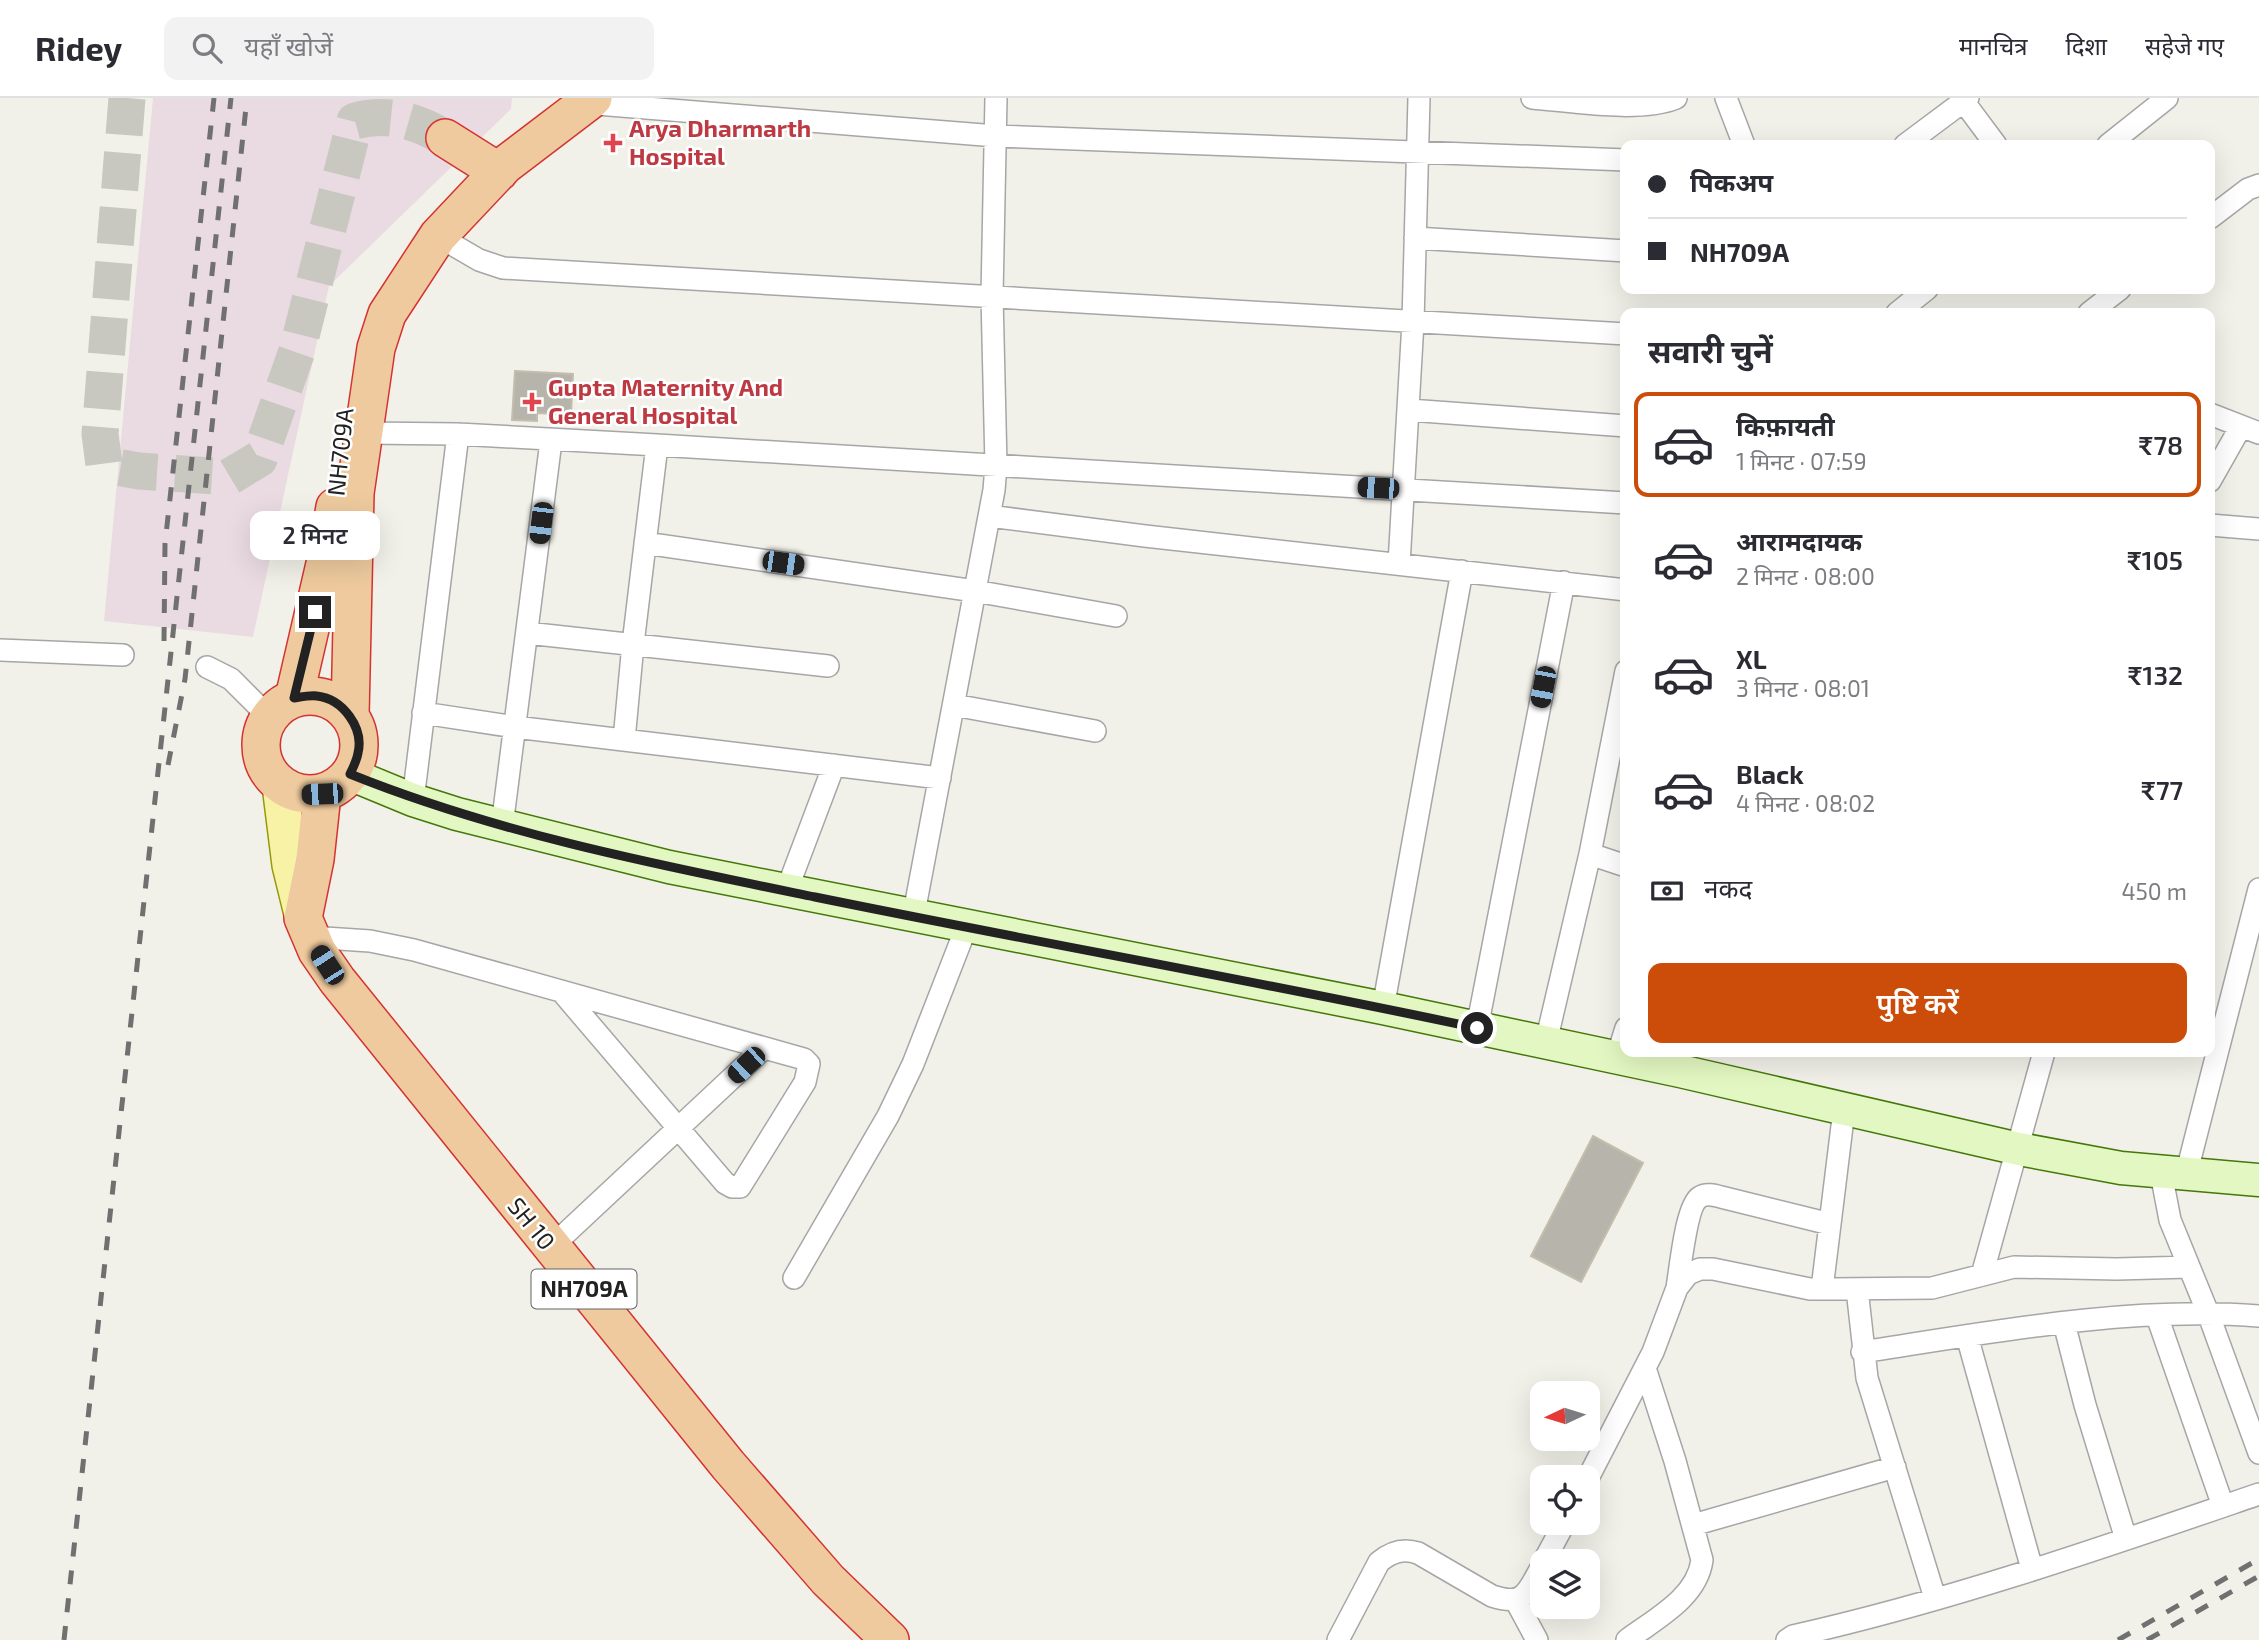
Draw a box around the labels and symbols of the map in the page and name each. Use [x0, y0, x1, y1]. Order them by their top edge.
place label: Arya Dharmarth Hospital [629, 113, 811, 170]
marker: Arya Dharmarth Hospital [603, 133, 623, 153]
place label: Gupta Maternity And General Hospital [548, 372, 783, 429]
marker: Gupta Maternity And General Hospital [522, 392, 542, 412]
street label: NH709A [320, 406, 359, 497]
car [1357, 476, 1400, 500]
car [529, 501, 554, 545]
callout: 2 मिनट [250, 510, 380, 560]
car [761, 550, 806, 576]
route end [299, 596, 331, 628]
car [1529, 664, 1558, 710]
car [301, 783, 344, 805]
car [307, 942, 348, 988]
route start [1461, 1012, 1493, 1044]
car [724, 1043, 769, 1087]
street label: SH 10 [502, 1191, 562, 1255]
road number: NH709A [532, 1270, 636, 1308]
north arrow [1530, 1381, 1600, 1451]

